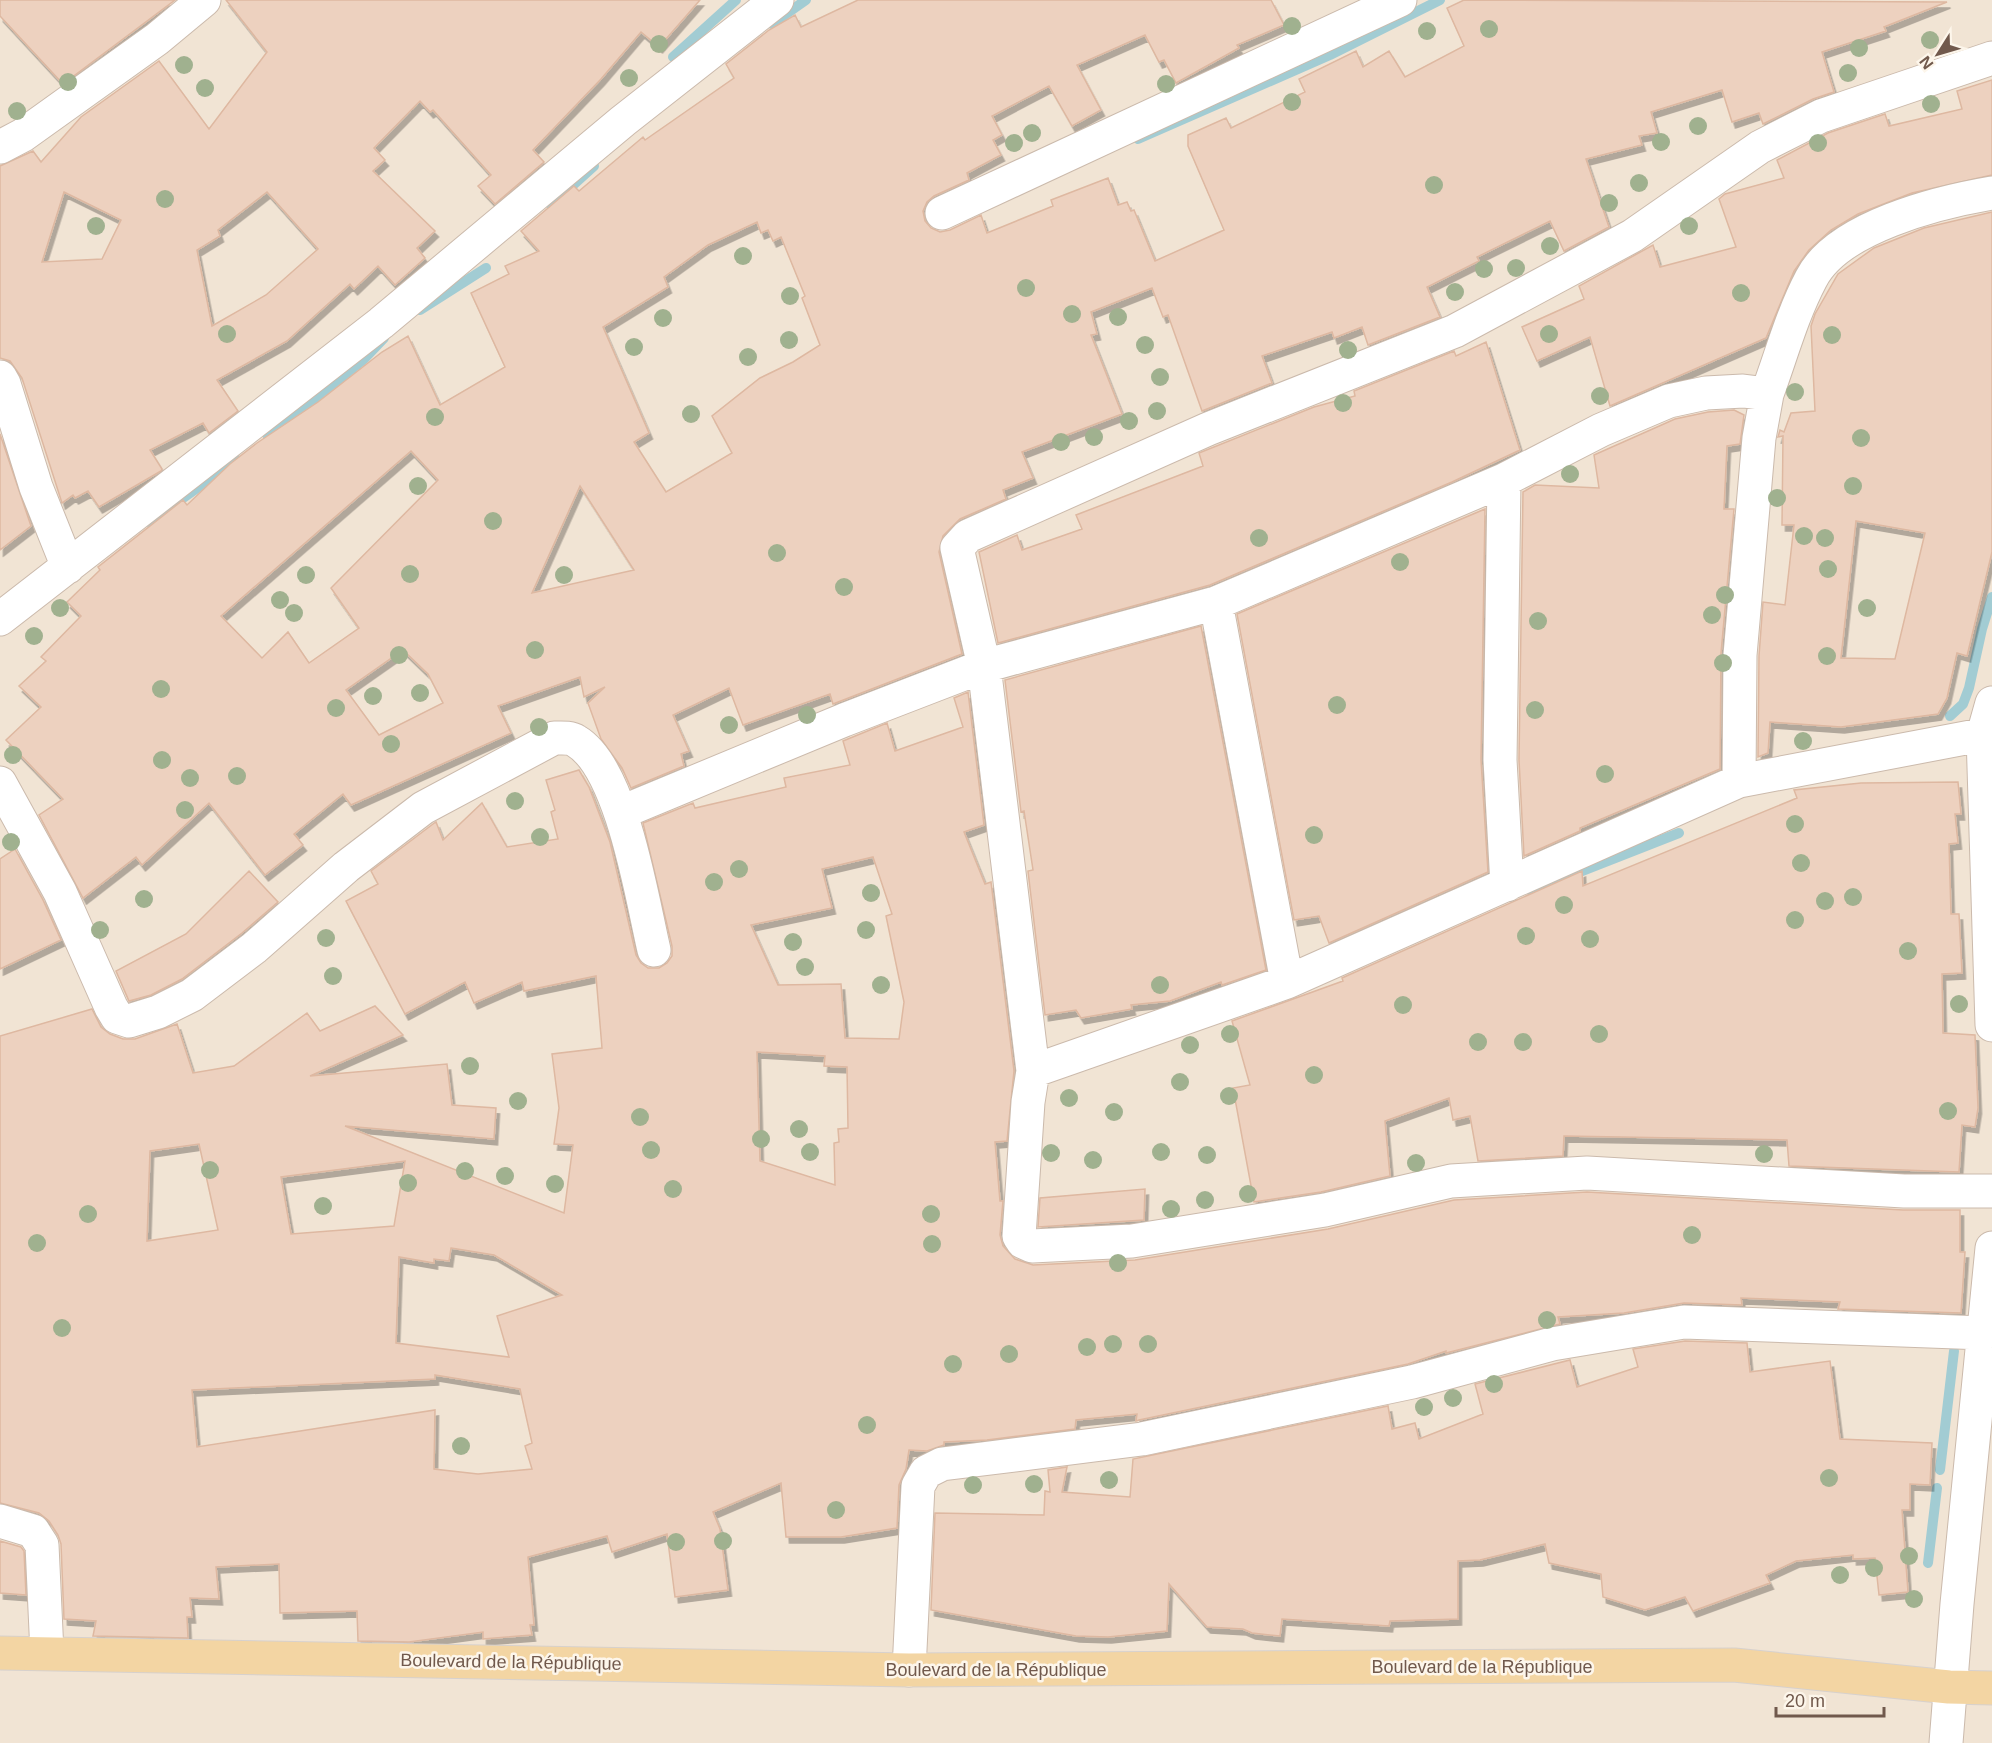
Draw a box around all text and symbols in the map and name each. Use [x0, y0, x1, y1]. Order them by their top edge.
north arrow [1908, 24, 1968, 84]
text: N [1916, 53, 1937, 72]
street label: Boulevard de la République [400, 1650, 622, 1674]
street label: Boulevard de la République [1371, 1657, 1593, 1677]
street label: Boulevard de la République [885, 1660, 1107, 1680]
scale bar [1776, 1680, 1884, 1718]
text: 20 m [1785, 1691, 1825, 1711]

